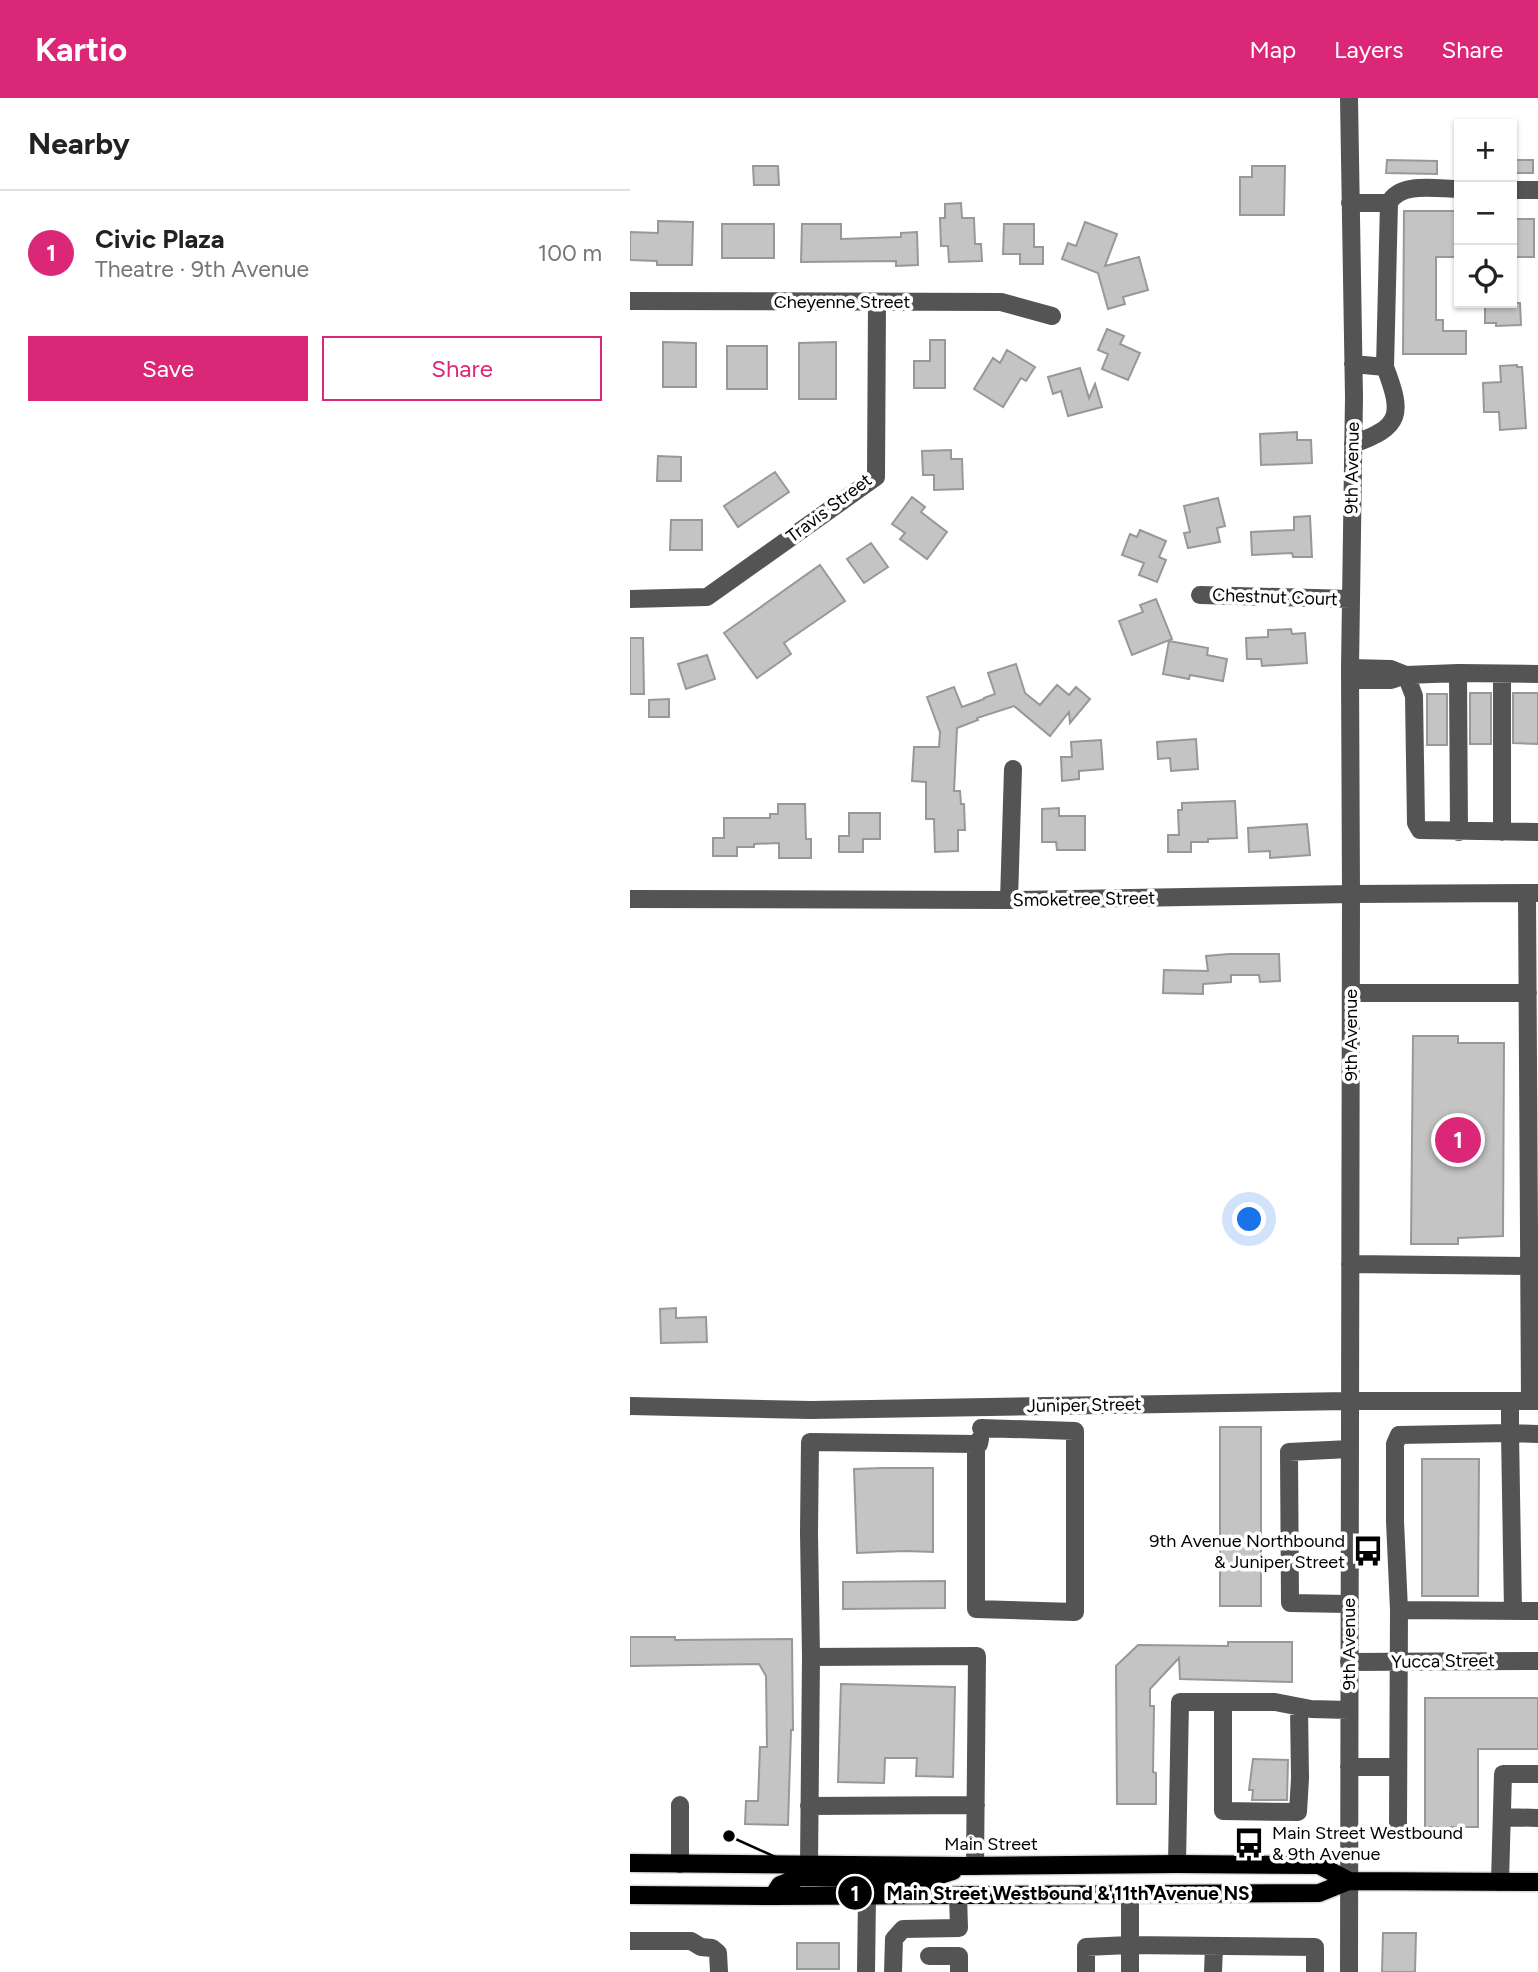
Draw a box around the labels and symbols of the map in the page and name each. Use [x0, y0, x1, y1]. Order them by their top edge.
street label: Cheyenne Street [774, 291, 910, 313]
street label: 9th Avenue [1340, 421, 1364, 514]
street label: Travis Street [782, 469, 876, 547]
street label: Chestnut Court [1212, 584, 1338, 610]
street label: Smoketree Street [1013, 887, 1156, 911]
street label: 9th Avenue [1340, 989, 1362, 1081]
pin: 1 [1435, 1114, 1481, 1166]
your location [1232, 1202, 1266, 1236]
street label: Juniper Street [1026, 1393, 1142, 1417]
place label: 9th Avenue Northbound & Juniper Street [1149, 1530, 1345, 1573]
bus stop icon: 9th Avenue Northbound & Juniper Street [1351, 1534, 1385, 1568]
street label: 9th Avenue [1338, 1598, 1360, 1690]
street label: Yucca Street [1391, 1649, 1495, 1673]
place label: Main Street Westbound & 9th Avenue [1272, 1822, 1463, 1865]
bus stop icon: Main Street Westbound & 9th Avenue [1232, 1826, 1266, 1860]
street label: Main Street [944, 1833, 1038, 1855]
callout: Main Street Westbound & 11th Avenue NS [837, 1873, 1263, 1913]
text: 1 [851, 1881, 859, 1906]
text: Main Street Westbound & 11th Avenue NS [886, 1882, 1250, 1905]

